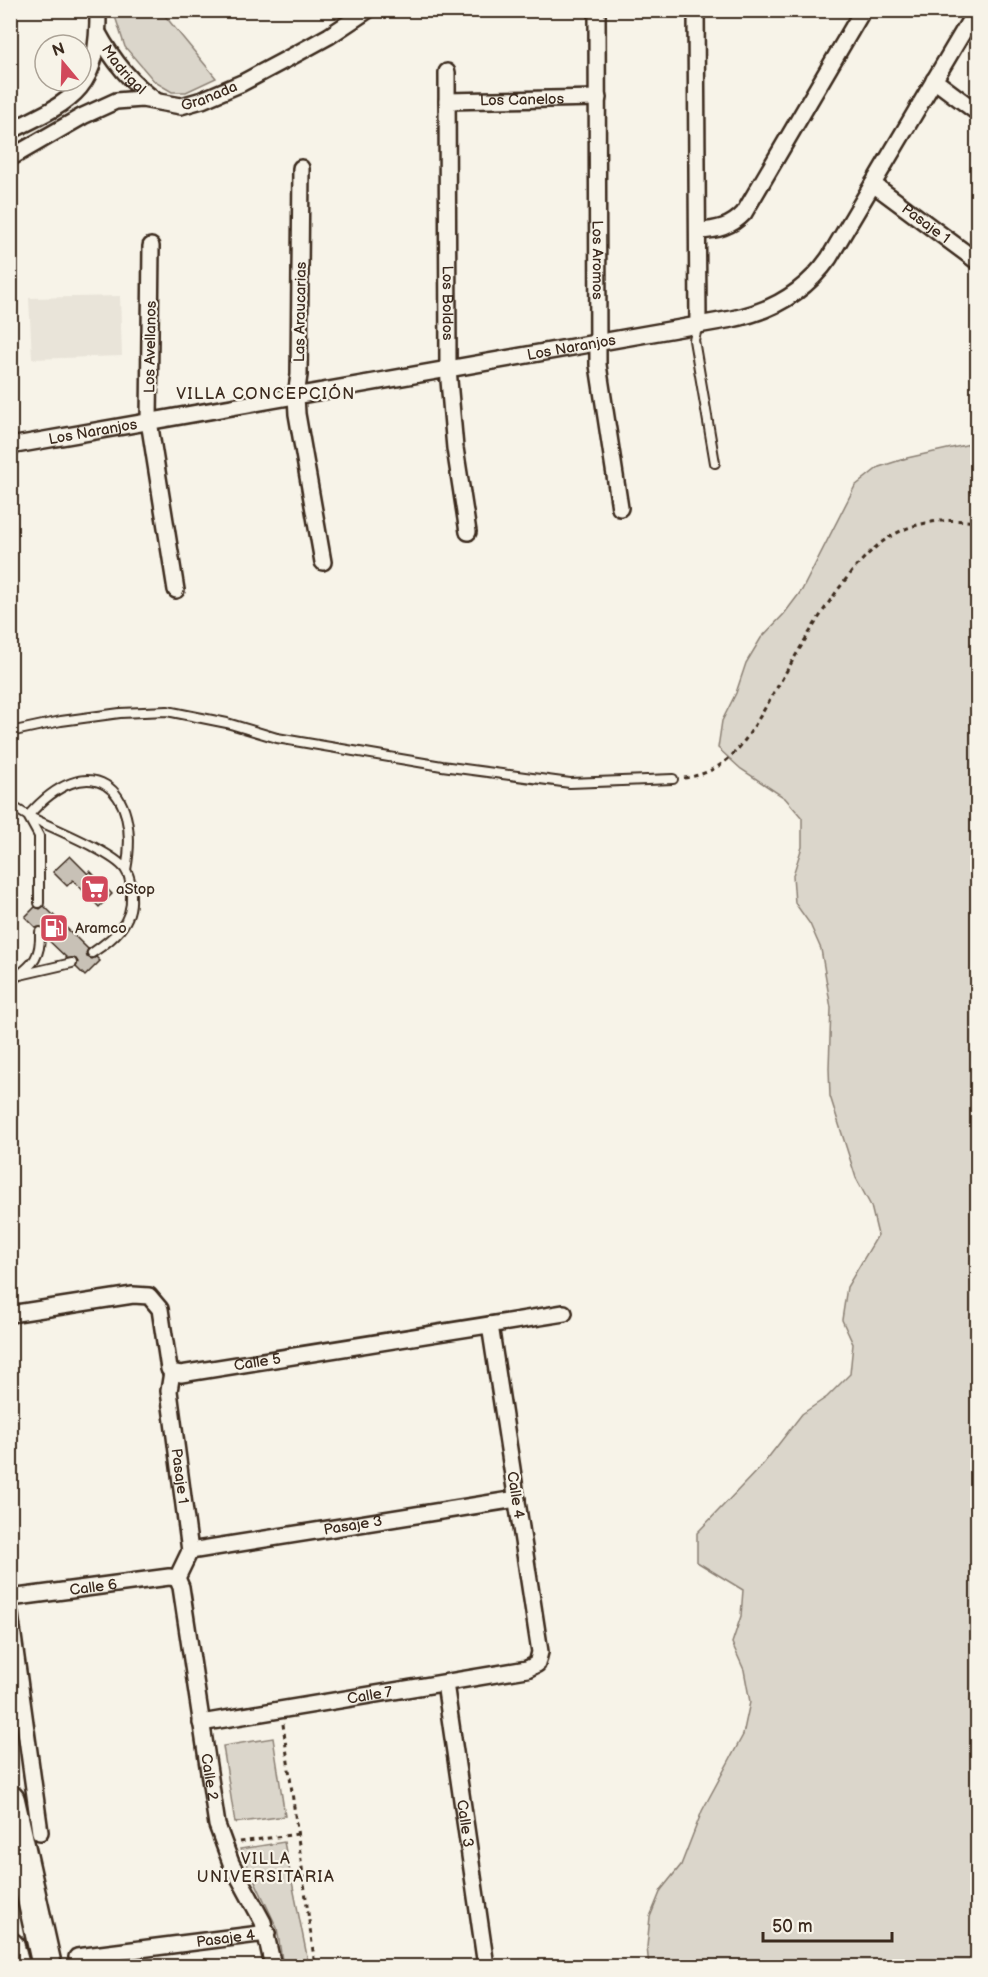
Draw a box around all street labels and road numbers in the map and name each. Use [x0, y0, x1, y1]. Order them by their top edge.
street label: Madrigal [97, 41, 150, 99]
street label: Granada [179, 77, 240, 116]
street label: Los Canelos [480, 90, 565, 110]
street label: Pasaje 1 [898, 200, 954, 248]
street label: Los Aromos [588, 220, 607, 300]
street label: Las Araucarias [290, 261, 311, 362]
street label: Los Boldos [438, 266, 457, 341]
street label: Los Avellanos [140, 300, 161, 393]
street label: Los Naranjos [526, 331, 618, 365]
street label: Los Naranjos [47, 415, 139, 449]
street label: Calle 5 [233, 1349, 282, 1375]
street label: Pasaje 1 [167, 1447, 193, 1505]
street label: Calle 4 [502, 1470, 529, 1520]
street label: Pasaje 3 [322, 1512, 384, 1540]
street label: Calle 6 [68, 1575, 118, 1600]
street label: Calle 7 [346, 1682, 395, 1709]
street label: Calle 2 [196, 1752, 222, 1802]
street label: Calle 3 [452, 1798, 478, 1849]
street label: Pasaje 4 [195, 1926, 256, 1952]

